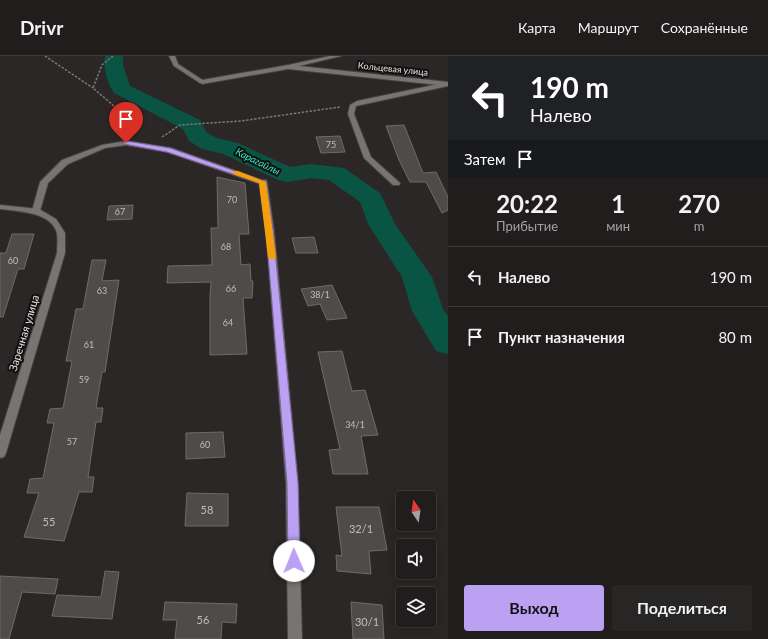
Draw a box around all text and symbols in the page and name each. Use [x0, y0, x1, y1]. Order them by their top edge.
text: Drivr [20, 16, 63, 39]
text: Карта [518, 19, 556, 36]
text: Маршрут [578, 19, 639, 36]
text: Сохранённые [661, 19, 748, 36]
street label: Кольцевая улица [357, 59, 429, 78]
text: 190 m [530, 70, 609, 104]
icon: left [464, 72, 516, 124]
pin [109, 102, 143, 143]
text: Налево [530, 104, 592, 126]
icon: arrive [115, 108, 137, 130]
house number: 75 [326, 139, 336, 150]
water label: Карагайлы [234, 145, 283, 177]
icon: arrive [514, 148, 536, 170]
text: Затем [464, 150, 506, 168]
text: 20:22 [496, 189, 558, 218]
text: 1 [611, 189, 625, 218]
text: 270 [678, 189, 720, 218]
house number: 70 [227, 194, 237, 205]
house number: 67 [115, 206, 125, 217]
text: Прибытие [496, 218, 558, 234]
text: мин [606, 218, 630, 234]
text: m [694, 218, 704, 234]
house number: 68 [221, 241, 231, 252]
house number: 60 [8, 255, 18, 266]
icon: left [464, 266, 486, 288]
text: Налево [498, 268, 550, 286]
text: 190 m [710, 268, 752, 286]
house number: 66 [226, 283, 236, 294]
house number: 63 [97, 285, 107, 296]
house number: 38/1 [310, 289, 330, 300]
street label: Заречная улица [6, 293, 41, 373]
house number: 64 [223, 317, 233, 328]
icon: arrive [464, 326, 486, 348]
text: Пункт назначения [498, 328, 625, 346]
text: 80 m [718, 328, 752, 346]
house number: 61 [84, 339, 94, 350]
house number: 59 [79, 374, 89, 385]
house number: 34/1 [345, 419, 365, 430]
house number: 57 [67, 436, 77, 447]
house number: 60 [200, 439, 210, 450]
north arrow [396, 491, 436, 531]
map controls [396, 491, 436, 627]
house number: 58 [201, 503, 213, 516]
house number: 55 [43, 515, 55, 528]
house number: 32/1 [349, 522, 373, 535]
button: sound [396, 539, 436, 579]
position arrow [273, 540, 315, 582]
button: Выход [464, 585, 604, 631]
button: Поделиться [612, 585, 752, 631]
button: layers [396, 587, 436, 627]
house number: 56 [197, 613, 209, 626]
house number: 30/1 [355, 615, 379, 628]

